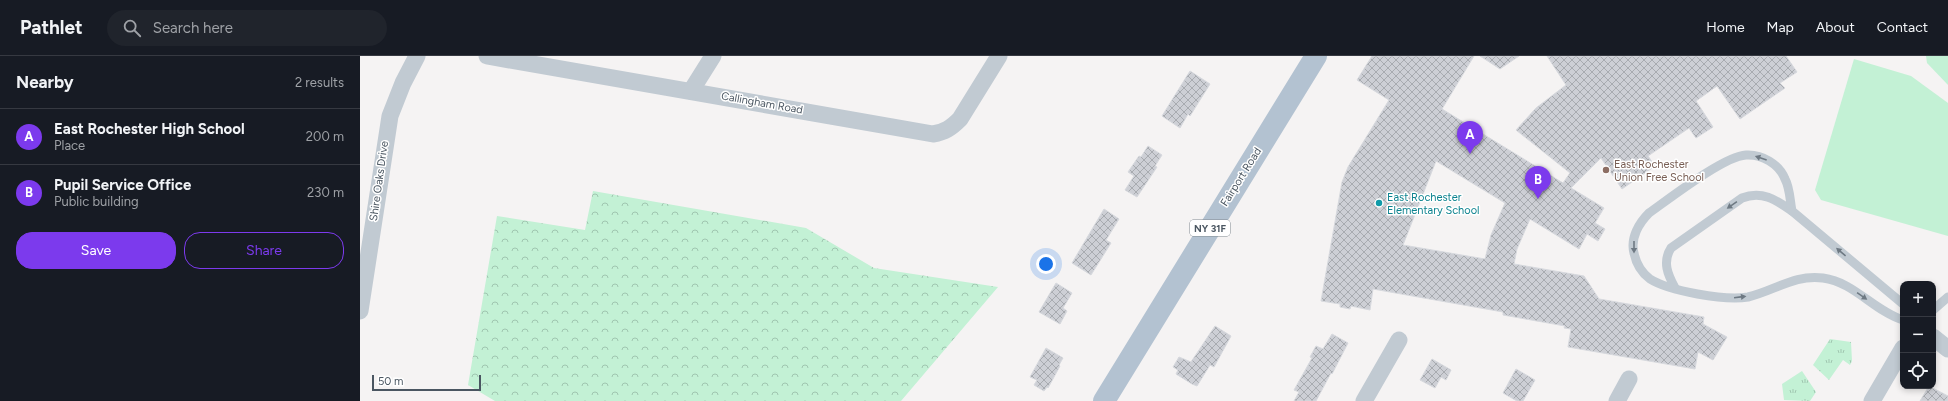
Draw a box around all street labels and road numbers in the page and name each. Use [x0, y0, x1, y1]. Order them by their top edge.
street label: Callingham Road [720, 89, 804, 117]
street label: Shire Oaks Drive [367, 140, 391, 222]
street label: Fairport Road [1218, 145, 1264, 209]
road number: NY 31F [1190, 220, 1230, 236]

